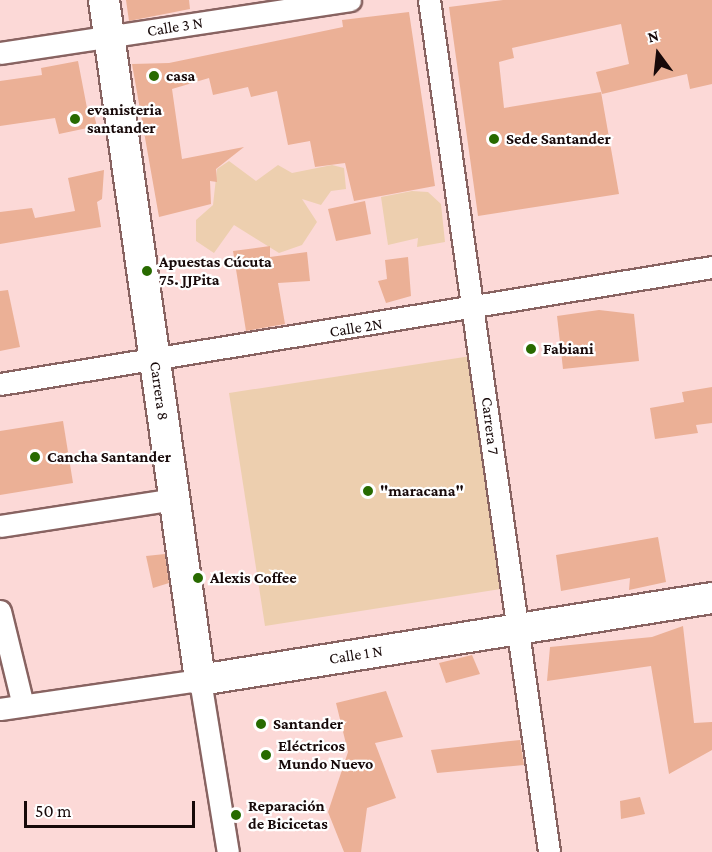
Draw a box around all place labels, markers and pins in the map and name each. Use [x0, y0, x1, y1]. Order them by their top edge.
place label: casa [166, 66, 195, 86]
marker: casa [147, 69, 161, 83]
place label: evanisteria santander [87, 100, 162, 138]
marker: evanisteria santander [68, 112, 82, 126]
place label: Sede Santander [506, 129, 611, 149]
marker: Sede Santander [487, 132, 501, 146]
place label: Apuestas Cúcuta 75. JJPita [159, 252, 272, 290]
marker: Apuestas Cúcuta 75. JJPita [140, 264, 154, 278]
place label: Fabiani [543, 339, 594, 359]
marker: Fabiani [524, 342, 538, 356]
place label: Cancha Santander [47, 447, 171, 467]
marker: Cancha Santander [28, 450, 42, 464]
place label: "maracana" [380, 481, 464, 501]
marker: "maracana" [361, 484, 375, 498]
place label: Alexis Coffee [210, 568, 297, 588]
marker: Alexis Coffee [191, 571, 205, 585]
place label: Santander [273, 714, 343, 734]
marker: Santander [254, 717, 268, 731]
place label: Eléctricos Mundo Nuevo [278, 736, 373, 774]
marker: Eléctricos Mundo Nuevo [259, 748, 273, 762]
place label: Reparación de Bicicetas [248, 796, 328, 834]
marker: Reparación de Bicicetas [229, 808, 243, 822]

